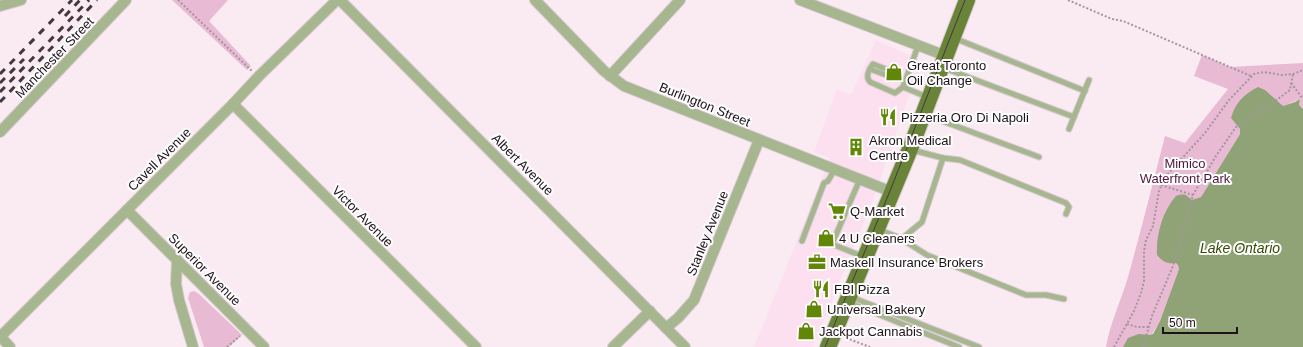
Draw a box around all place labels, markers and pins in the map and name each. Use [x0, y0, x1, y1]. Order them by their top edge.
place label: Great Toronto Oil Change [907, 58, 986, 88]
shop icon: Great Toronto Oil Change [884, 62, 904, 82]
restaurant icon: Pizzeria Oro Di Napoli [878, 107, 898, 127]
place label: Pizzeria Oro Di Napoli [901, 110, 1029, 125]
place label: Akron Medical Centre [869, 133, 951, 163]
building icon: Akron Medical Centre [846, 137, 866, 157]
supermarket icon: Q-Market [827, 201, 847, 221]
place label: Q-Market [850, 204, 905, 219]
shop icon: 4 U Cleaners [816, 228, 836, 248]
place label: 4 U Cleaners [839, 231, 915, 246]
office icon: Maskell Insurance Brokers [807, 252, 827, 272]
place label: Maskell Insurance Brokers [830, 255, 984, 270]
restaurant icon: FBI Pizza [811, 279, 831, 299]
place label: FBI Pizza [834, 282, 890, 297]
shop icon: Universal Bakery [804, 299, 824, 319]
place label: Universal Bakery [827, 302, 926, 317]
shop icon: Jackpot Cannabis [796, 321, 816, 341]
place label: Jackpot Cannabis [819, 324, 923, 339]

